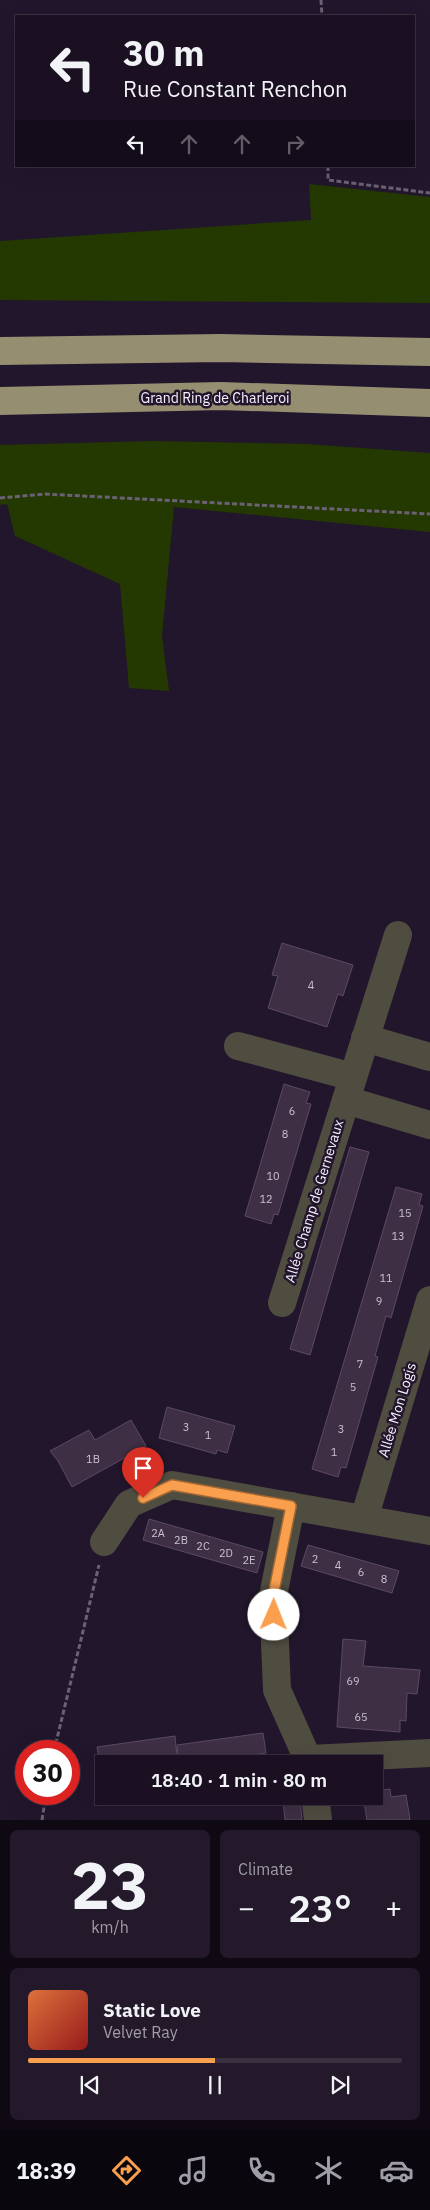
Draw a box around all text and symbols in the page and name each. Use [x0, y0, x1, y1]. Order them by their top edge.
text: 30 m [123, 30, 205, 76]
icon: left [40, 35, 105, 100]
text: Rue Constant Renchon [123, 74, 347, 103]
icon: left [122, 130, 150, 158]
icon: ahead [175, 130, 203, 158]
icon: ahead [228, 130, 256, 158]
icon: right [281, 130, 309, 158]
street label: Grand Ring de Charleroi [140, 389, 290, 407]
house number: 4 [308, 978, 315, 992]
house number: 6 [289, 1104, 295, 1118]
street label: Allée Champ de Gernevaux [281, 1117, 347, 1285]
house number: 8 [282, 1127, 288, 1141]
house number: 10 [266, 1169, 280, 1183]
house number: 12 [259, 1192, 273, 1206]
house number: 15 [398, 1206, 412, 1220]
house number: 13 [391, 1229, 405, 1243]
house number: 11 [379, 1271, 393, 1285]
house number: 9 [376, 1294, 382, 1308]
house number: 7 [357, 1357, 363, 1371]
street label: Allée Mon Logis [374, 1360, 420, 1460]
house number: 5 [350, 1380, 356, 1394]
house number: 3 [183, 1420, 189, 1434]
house number: 3 [338, 1422, 344, 1436]
house number: 1 [205, 1428, 212, 1442]
house number: 1 [331, 1445, 338, 1459]
pin [122, 1447, 164, 1498]
house number: 1B [86, 1452, 100, 1466]
icon: arrive [129, 1454, 157, 1482]
house number: 2A [151, 1526, 165, 1540]
house number: 2B [174, 1533, 188, 1547]
house number: 2C [196, 1539, 210, 1553]
house number: 2D [219, 1546, 233, 1560]
house number: 2 [312, 1552, 318, 1566]
house number: 2E [242, 1553, 256, 1567]
house number: 4 [335, 1558, 342, 1572]
house number: 6 [358, 1565, 364, 1579]
house number: 8 [381, 1572, 387, 1586]
position arrow [247, 1588, 299, 1640]
house number: 69 [346, 1674, 360, 1688]
house number: 65 [354, 1710, 368, 1724]
speed limit sign: 30 [15, 1740, 80, 1805]
text: 18:40 · 1 min · 80 m [151, 1768, 327, 1792]
text: 23 [71, 1842, 149, 1927]
text: Climate [238, 1859, 293, 1879]
text: 23° [288, 1883, 352, 1932]
text: − [238, 1889, 255, 1926]
text: + [385, 1889, 402, 1926]
text: km/h [91, 1917, 129, 1937]
text: Static Love [103, 1998, 201, 2022]
text: Velvet Ray [103, 2022, 178, 2042]
icon: previous [76, 2071, 104, 2099]
icon: pause [201, 2071, 229, 2099]
icon: next [326, 2071, 354, 2099]
icon: directions [109, 2153, 144, 2188]
icon: music [176, 2153, 211, 2188]
icon: phone [244, 2153, 279, 2188]
icon: climate [311, 2153, 346, 2188]
icon: car [379, 2153, 414, 2188]
text: 18:39 [16, 2156, 76, 2185]

